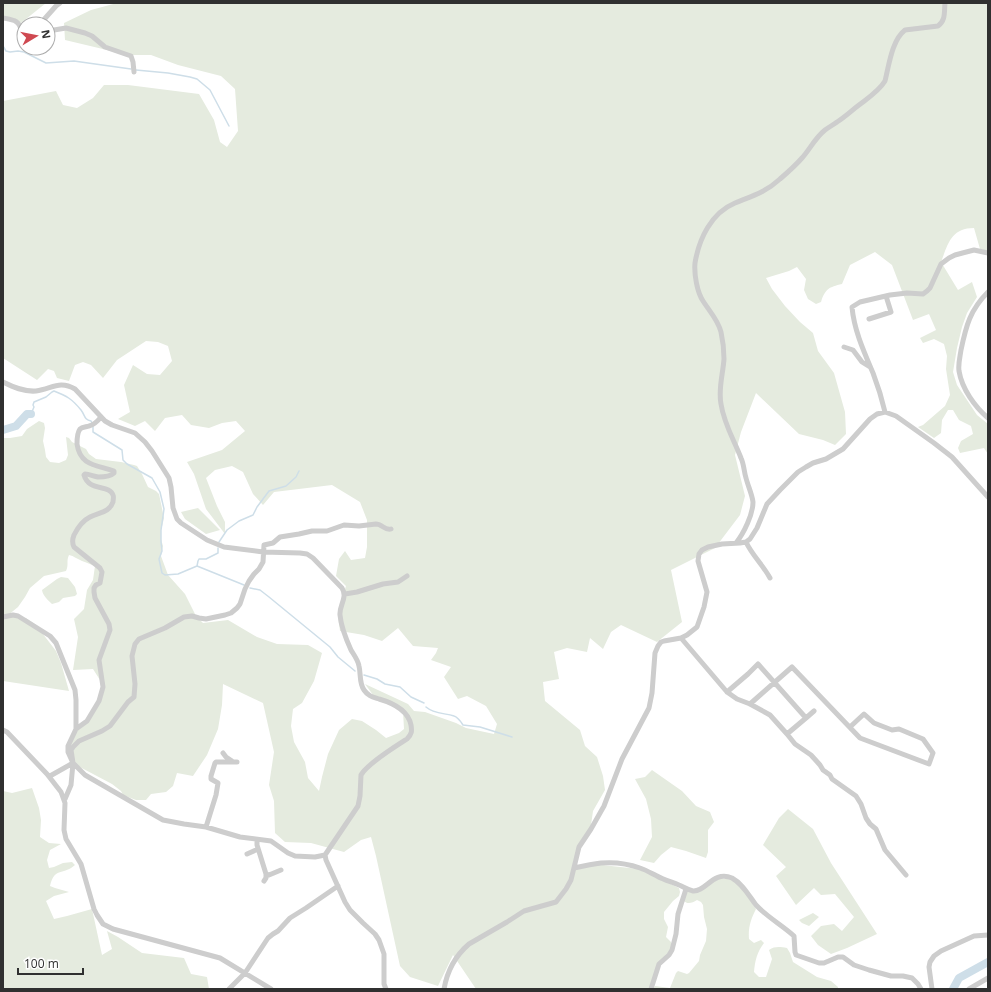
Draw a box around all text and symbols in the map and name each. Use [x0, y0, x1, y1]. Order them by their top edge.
north arrow [16, 16, 56, 56]
text: N [38, 28, 55, 40]
scale bar [18, 950, 83, 976]
text: 100 m [24, 955, 59, 972]

